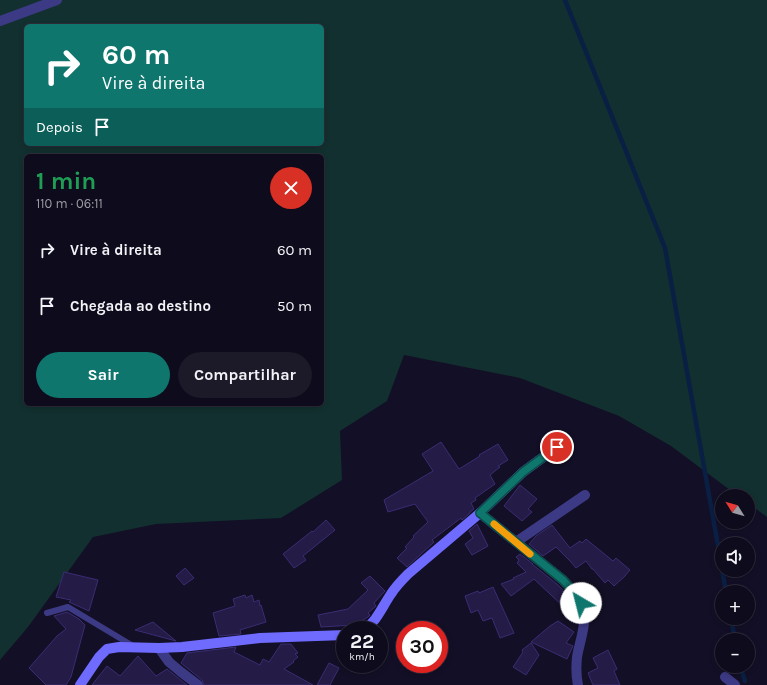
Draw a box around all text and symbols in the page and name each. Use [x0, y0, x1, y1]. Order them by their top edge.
text: 60 m [102, 38, 170, 71]
icon: right [36, 40, 88, 92]
text: Vire à direita [102, 72, 206, 94]
icon: arrive [91, 116, 113, 138]
text: Depois [36, 118, 83, 136]
text: 1 min [36, 167, 96, 195]
button: close [270, 167, 312, 209]
text: 110 m · 06:11 [36, 196, 103, 211]
icon: right [36, 239, 58, 261]
text: Vire à direita [70, 241, 162, 259]
text: 60 m [277, 241, 312, 259]
icon: arrive [36, 295, 58, 317]
text: Chegada ao destino [70, 297, 211, 315]
text: 50 m [277, 297, 312, 315]
button: Sair [36, 352, 170, 398]
button: Compartilhar [178, 352, 312, 398]
pin [540, 430, 574, 464]
icon: arrive [546, 436, 568, 458]
north arrow [715, 489, 755, 529]
map controls [715, 489, 755, 673]
button: sound [715, 537, 755, 577]
position arrow [560, 582, 602, 624]
button: + [715, 585, 755, 625]
speed limit sign: 30 [396, 621, 448, 673]
text: 22 [350, 630, 374, 653]
button: − [715, 633, 755, 673]
text: km/h [349, 651, 375, 663]

